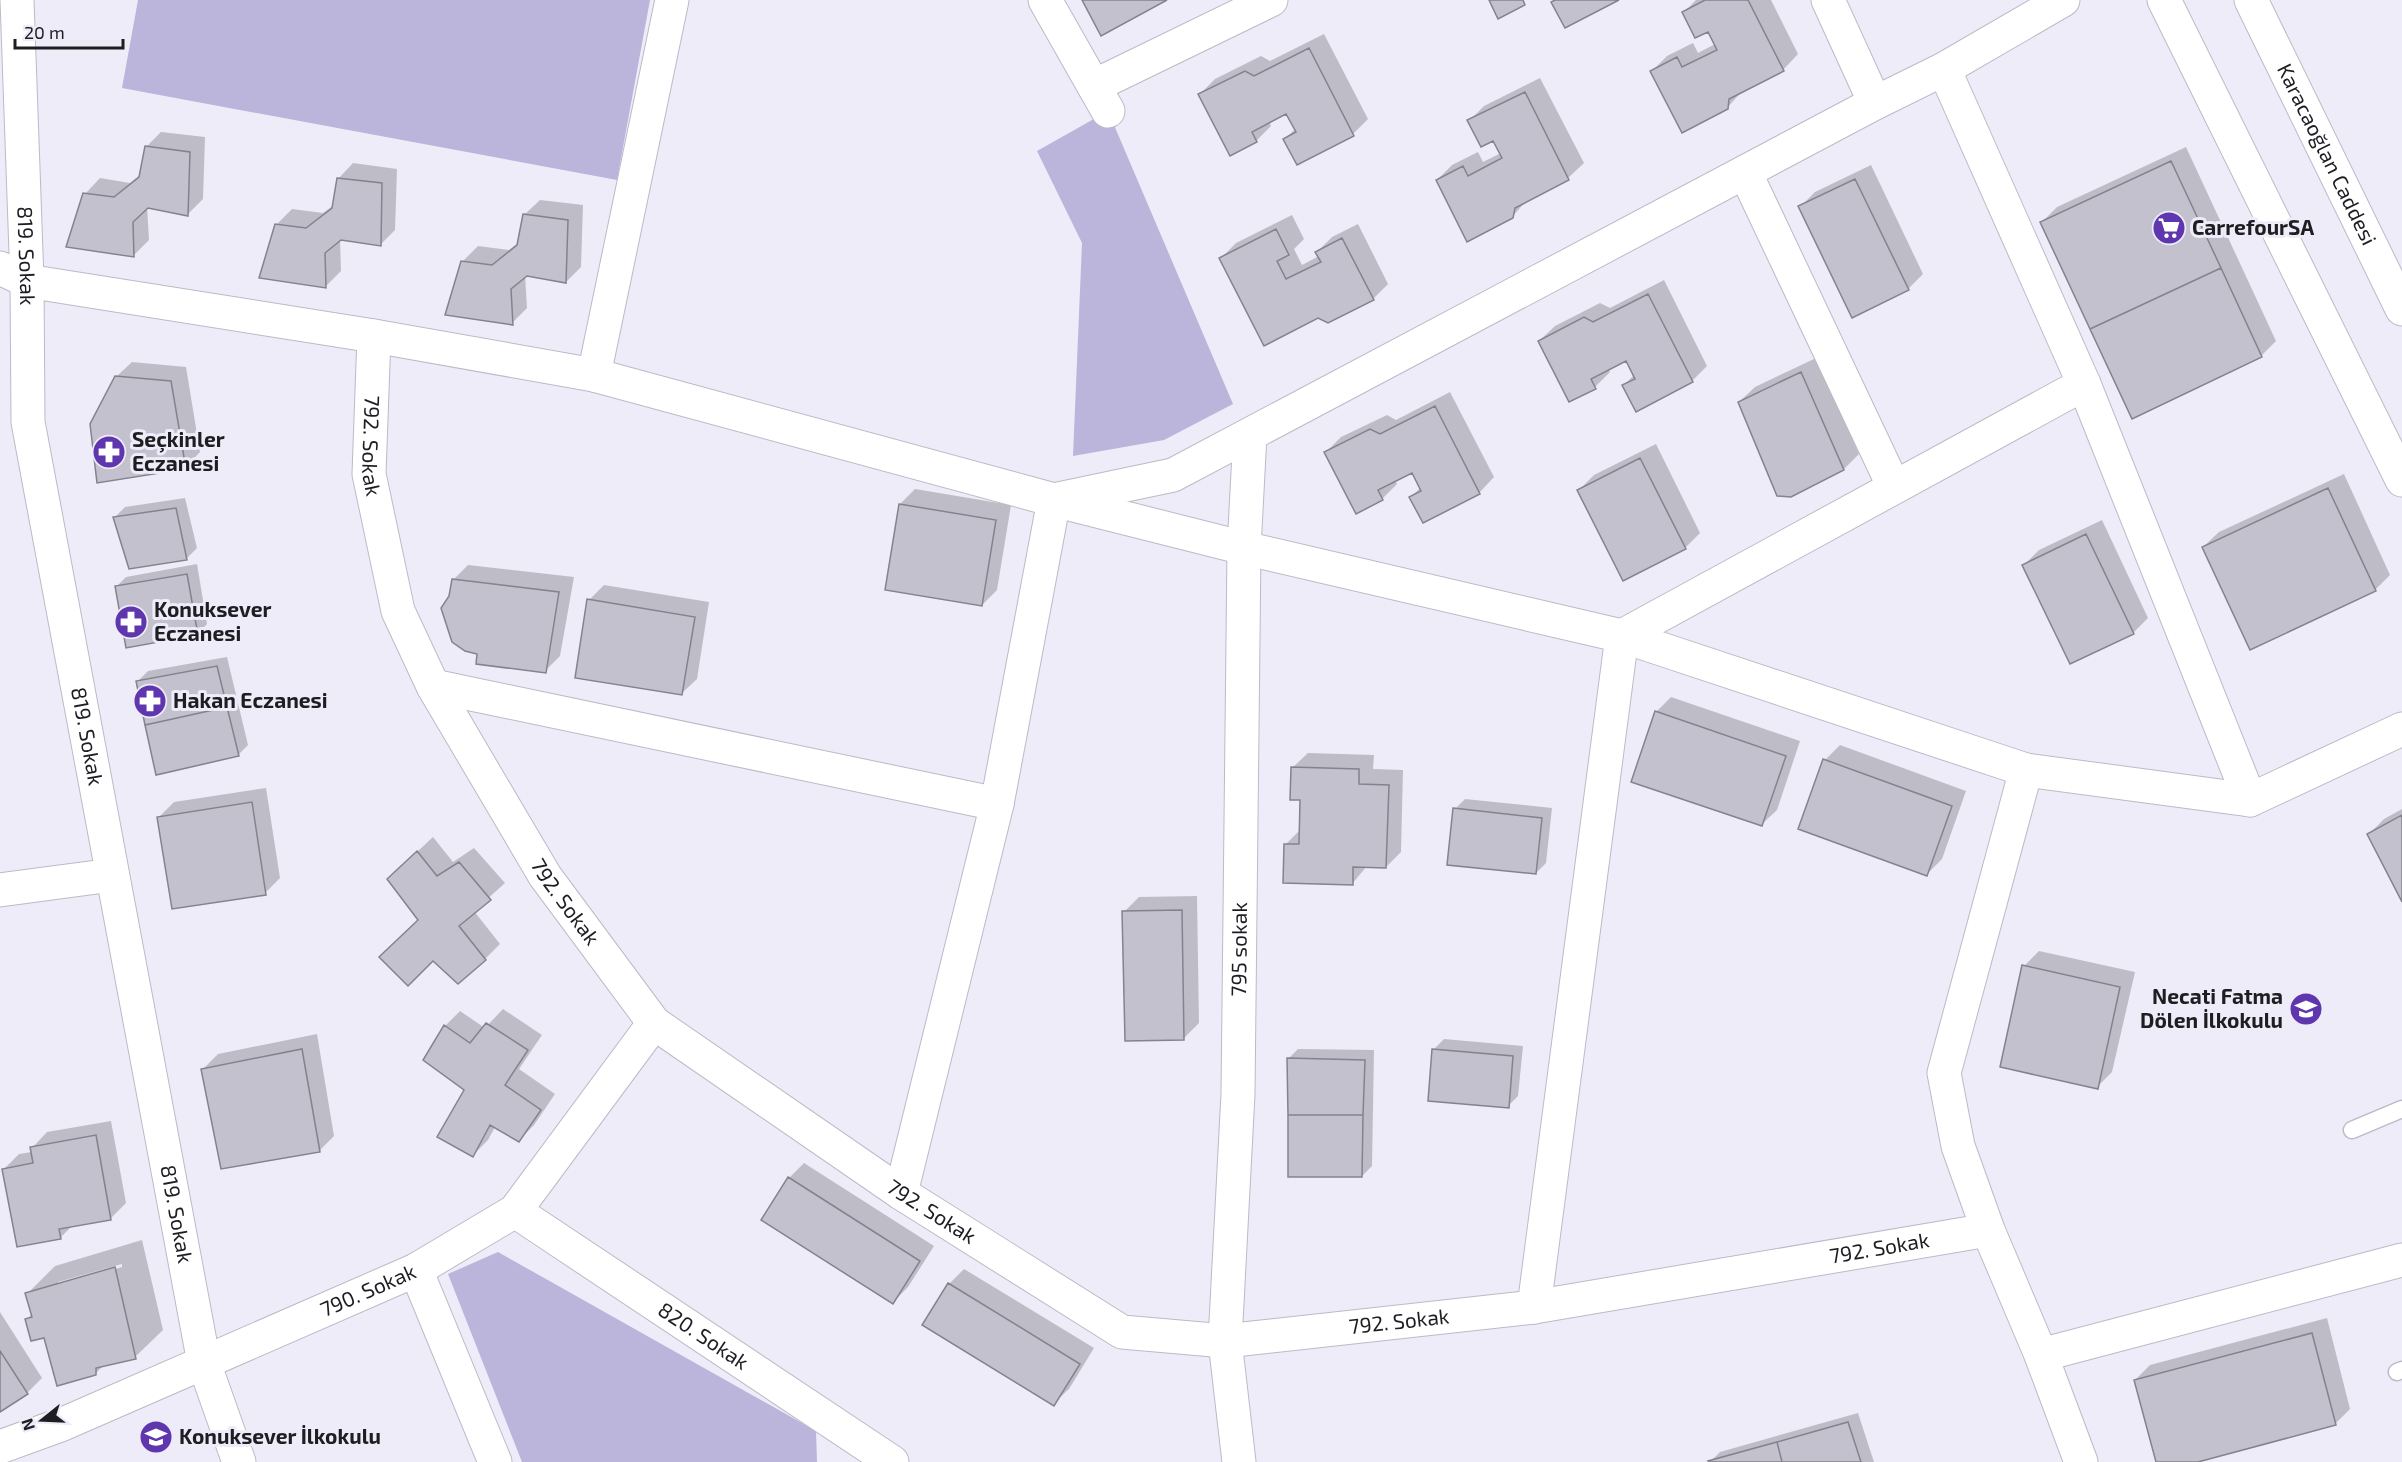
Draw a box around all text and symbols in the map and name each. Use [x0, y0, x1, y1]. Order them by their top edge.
scale bar [15, 12, 123, 50]
text: 20 m [24, 21, 65, 43]
street label: Karacaoğlan Caddesi [2273, 59, 2383, 249]
street label: 819. Sokak [13, 206, 41, 306]
supermarket icon: CarrefourSA [2151, 210, 2187, 246]
place label: CarrefourSA [2192, 214, 2314, 239]
street label: 792. Sokak [358, 395, 387, 498]
place label: Seçkinler Eczanesi [132, 426, 225, 475]
pharmacy icon: Seçkinler Eczanesi [91, 434, 127, 470]
place label: Konuksever Eczanesi [154, 596, 272, 645]
pharmacy icon: Konuksever Eczanesi [113, 604, 149, 640]
pharmacy icon: Hakan Eczanesi [132, 683, 168, 719]
street label: 819. Sokak [67, 685, 110, 787]
place label: Hakan Eczanesi [173, 687, 328, 712]
street label: 792. Sokak [526, 854, 606, 949]
street label: 795 sokak [1225, 902, 1251, 996]
place label: Necati Fatma Dölen İlkokulu [2140, 983, 2283, 1032]
school or university icon: Necati Fatma Dölen İlkokulu [2288, 991, 2324, 1027]
street label: 819. Sokak [156, 1163, 199, 1265]
street label: 792. Sokak [883, 1173, 982, 1248]
street label: 792. Sokak [1827, 1226, 1931, 1268]
street label: 790. Sokak [316, 1258, 419, 1321]
street label: 820. Sokak [654, 1296, 754, 1374]
street label: 792. Sokak [1348, 1302, 1451, 1338]
north arrow [12, 1390, 72, 1450]
text: N [16, 1416, 38, 1433]
school or university icon: Konuksever İlkokulu [138, 1419, 174, 1455]
place label: Konuksever İlkokulu [179, 1423, 381, 1448]

